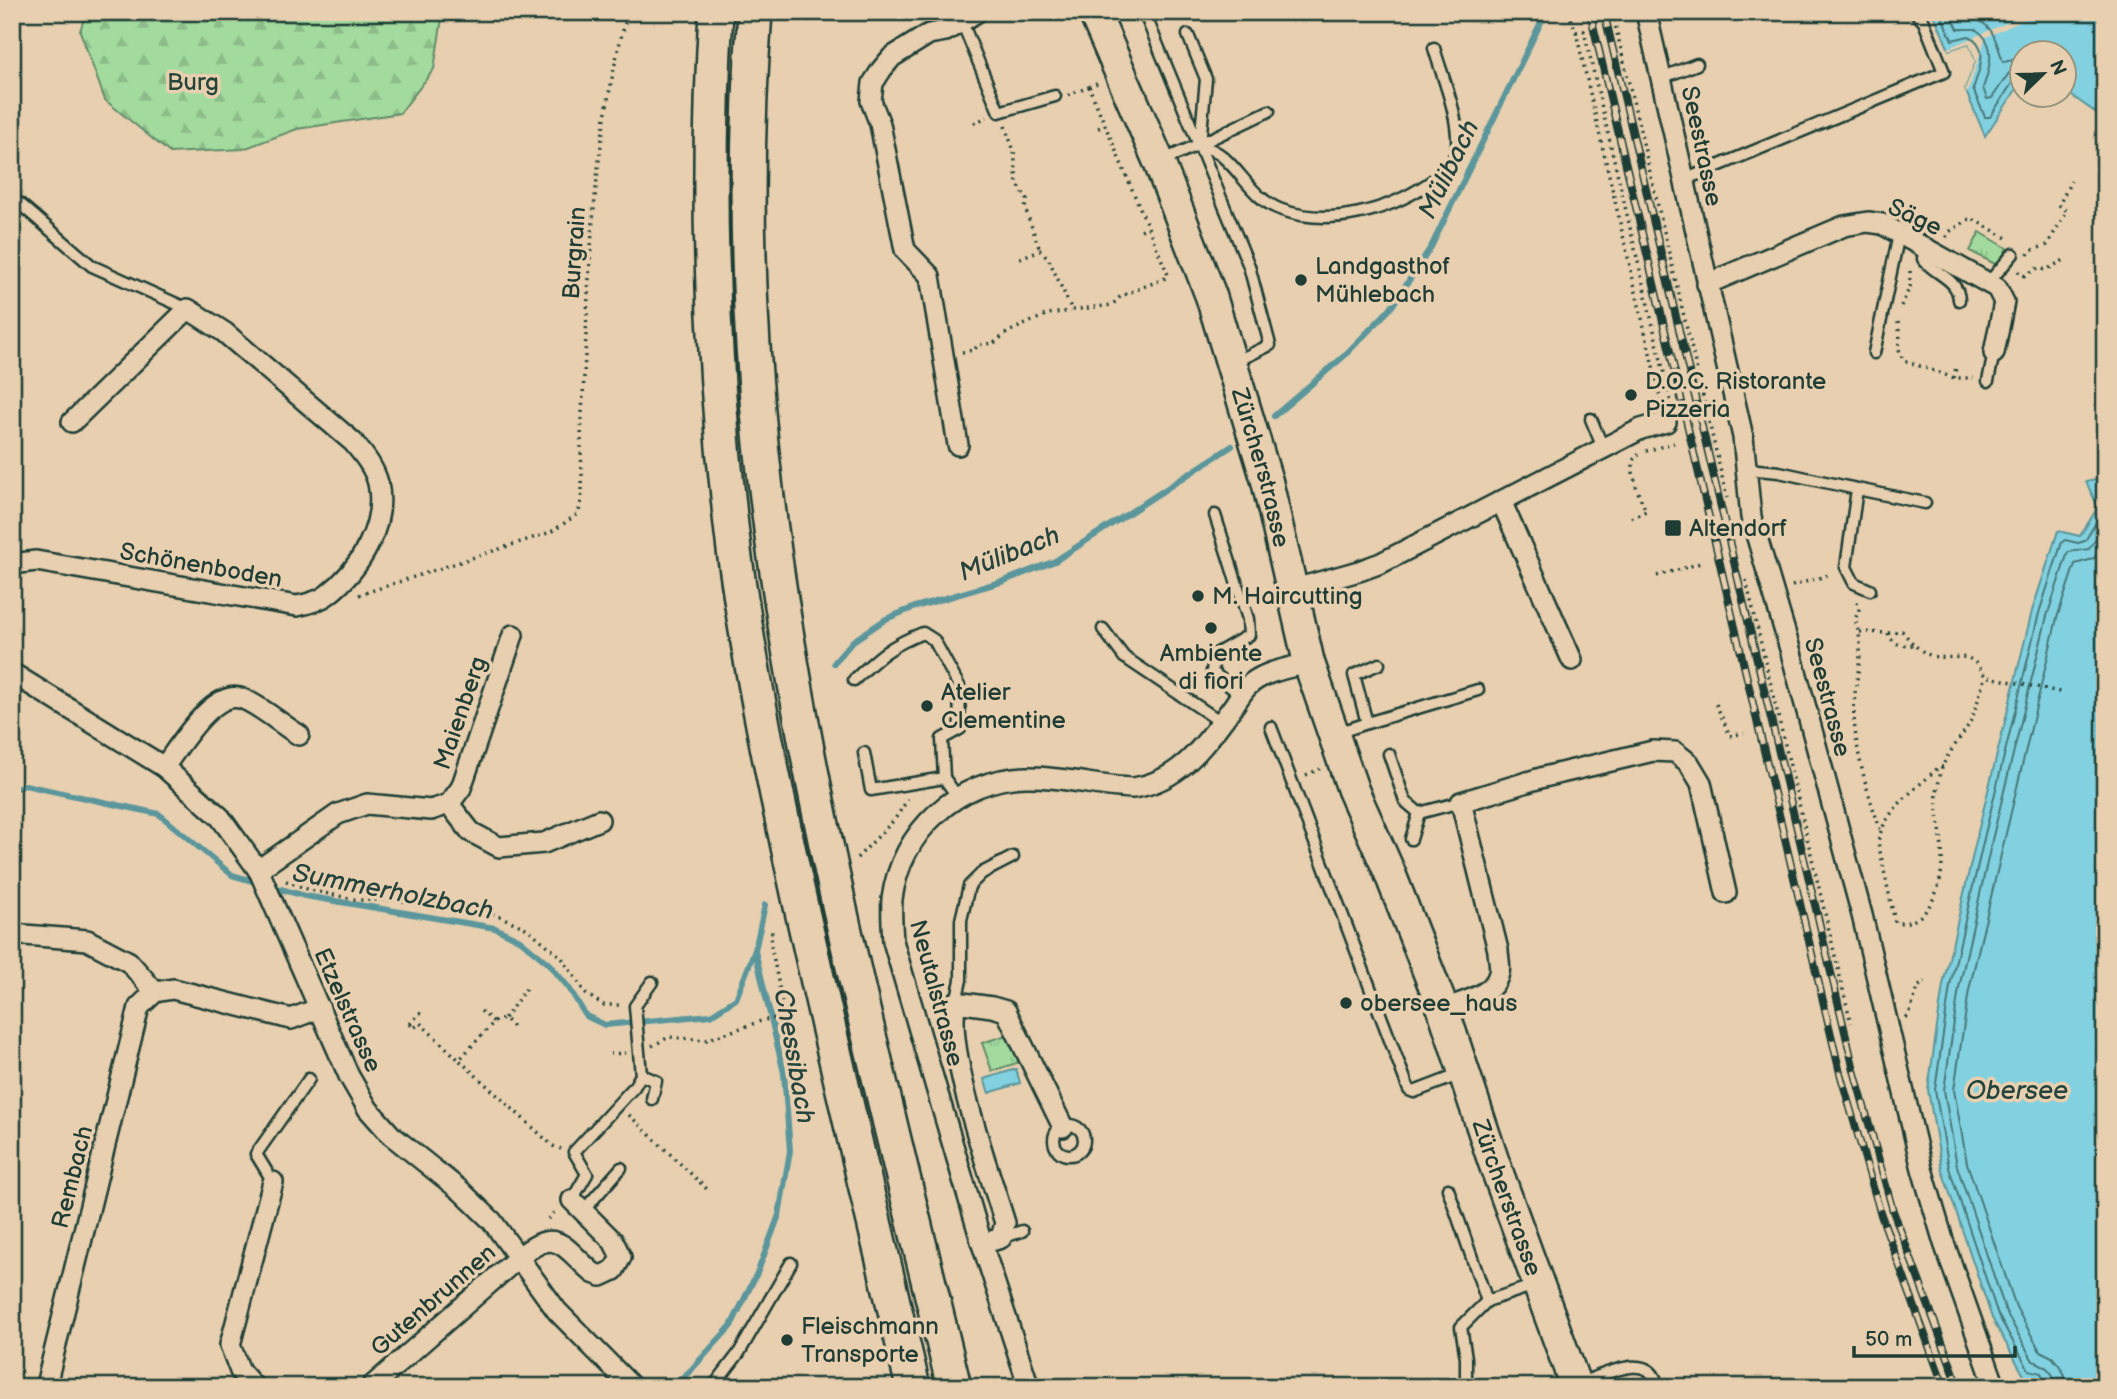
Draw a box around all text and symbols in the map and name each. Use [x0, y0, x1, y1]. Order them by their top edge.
north arrow [2008, 38, 2078, 108]
text: N [2044, 57, 2071, 79]
park label: Burg [167, 68, 219, 97]
street label: Seestrasse [1675, 83, 1728, 209]
water label: Mülibach [1412, 115, 1486, 224]
street label: Säge [1883, 192, 1946, 242]
street label: Burgrain [557, 206, 592, 300]
place label: Landgasthof Mühlebach [1315, 252, 1450, 309]
marker: Landgasthof Mühlebach [1293, 272, 1309, 288]
place label: D.O.C. Ristorante Pizzeria [1645, 367, 1826, 424]
street label: Zürcherstrasse [1224, 384, 1296, 550]
marker: D.O.C. Ristorante Pizzeria [1623, 387, 1639, 403]
place label: Altendorf [1689, 514, 1787, 543]
marker: Altendorf [1663, 518, 1683, 538]
water label: Mülibach [955, 520, 1064, 589]
street label: Schönenboden [118, 537, 284, 594]
place label: M. Haircutting [1212, 582, 1363, 611]
marker: M. Haircutting [1190, 588, 1206, 604]
marker: Ambiente di fiori [1203, 620, 1219, 636]
street label: Seestrasse [1798, 634, 1857, 760]
place label: Ambiente di fiori [1160, 639, 1262, 696]
street label: Maienberg [428, 653, 493, 774]
place label: Atelier Clementine [941, 678, 1066, 735]
marker: Atelier Clementine [919, 698, 935, 714]
water label: Summerholzbach [290, 858, 496, 927]
street label: Neutalstrasse [903, 917, 970, 1069]
street label: Etzelstrasse [307, 944, 388, 1077]
water label: Chessibach [766, 986, 821, 1126]
place label: obersee_haus [1360, 989, 1517, 1018]
marker: obersee_haus [1338, 995, 1354, 1011]
water label: Obersee [1966, 1076, 2068, 1107]
street label: Zürcherstrasse [1465, 1115, 1548, 1280]
street label: Rembach [46, 1123, 99, 1231]
street label: Gutenbrunnen [365, 1238, 502, 1363]
place label: Fleischmann Transporte [801, 1312, 939, 1369]
scale bar [1854, 1315, 2016, 1359]
text: 50 m [1865, 1327, 1912, 1352]
marker: Fleischmann Transporte [779, 1332, 795, 1348]

